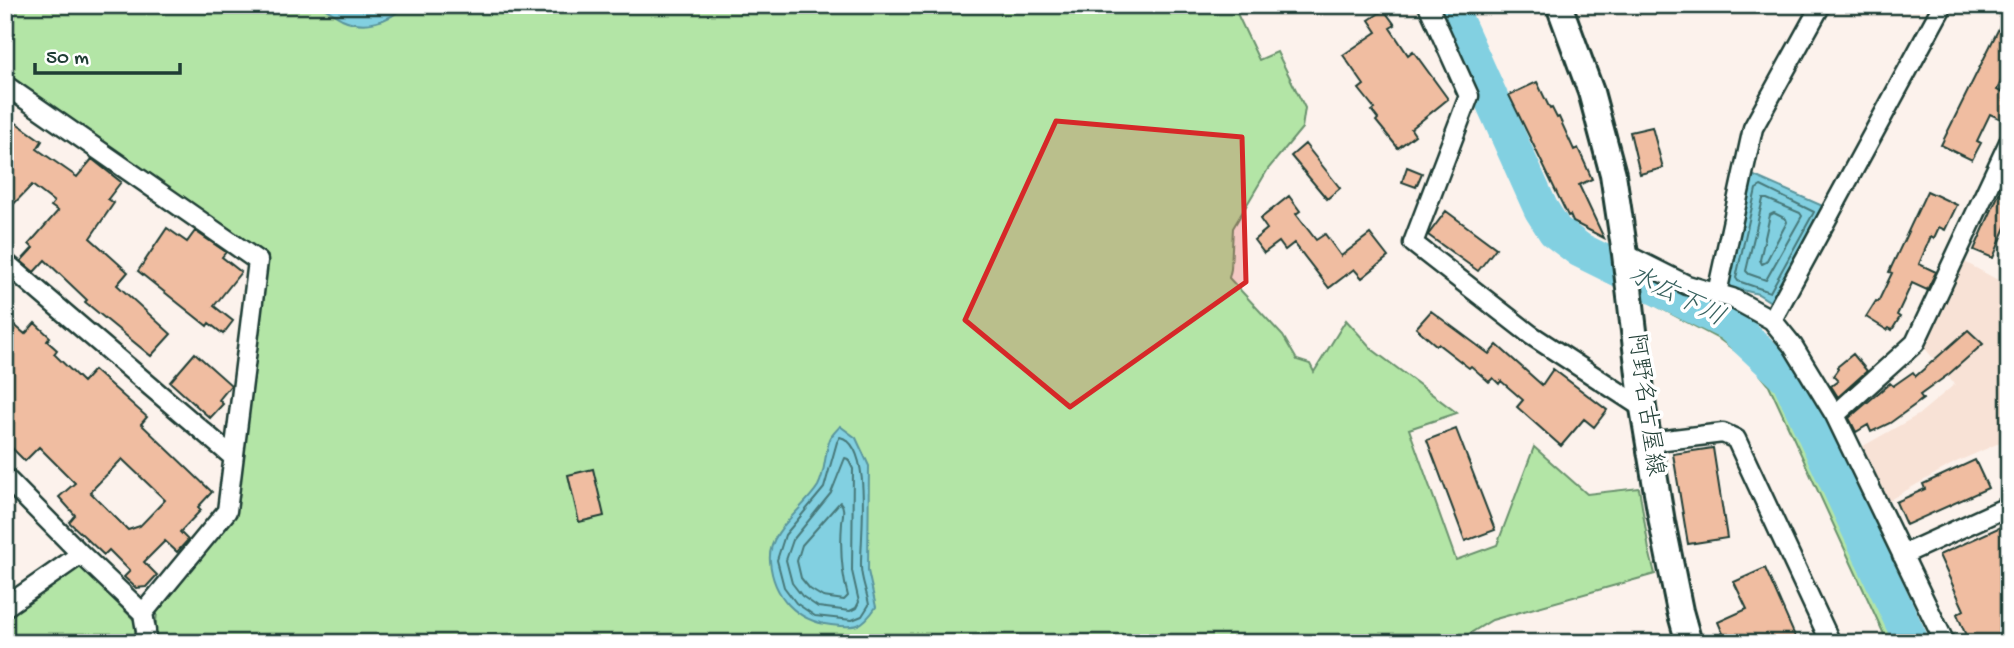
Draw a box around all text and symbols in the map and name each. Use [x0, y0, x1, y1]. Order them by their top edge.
scale bar [35, 32, 180, 76]
text: 50 m [46, 47, 89, 72]
water label: 水広下川 [1623, 260, 1730, 335]
street label: 阿野名古屋線 [1620, 332, 1669, 478]

